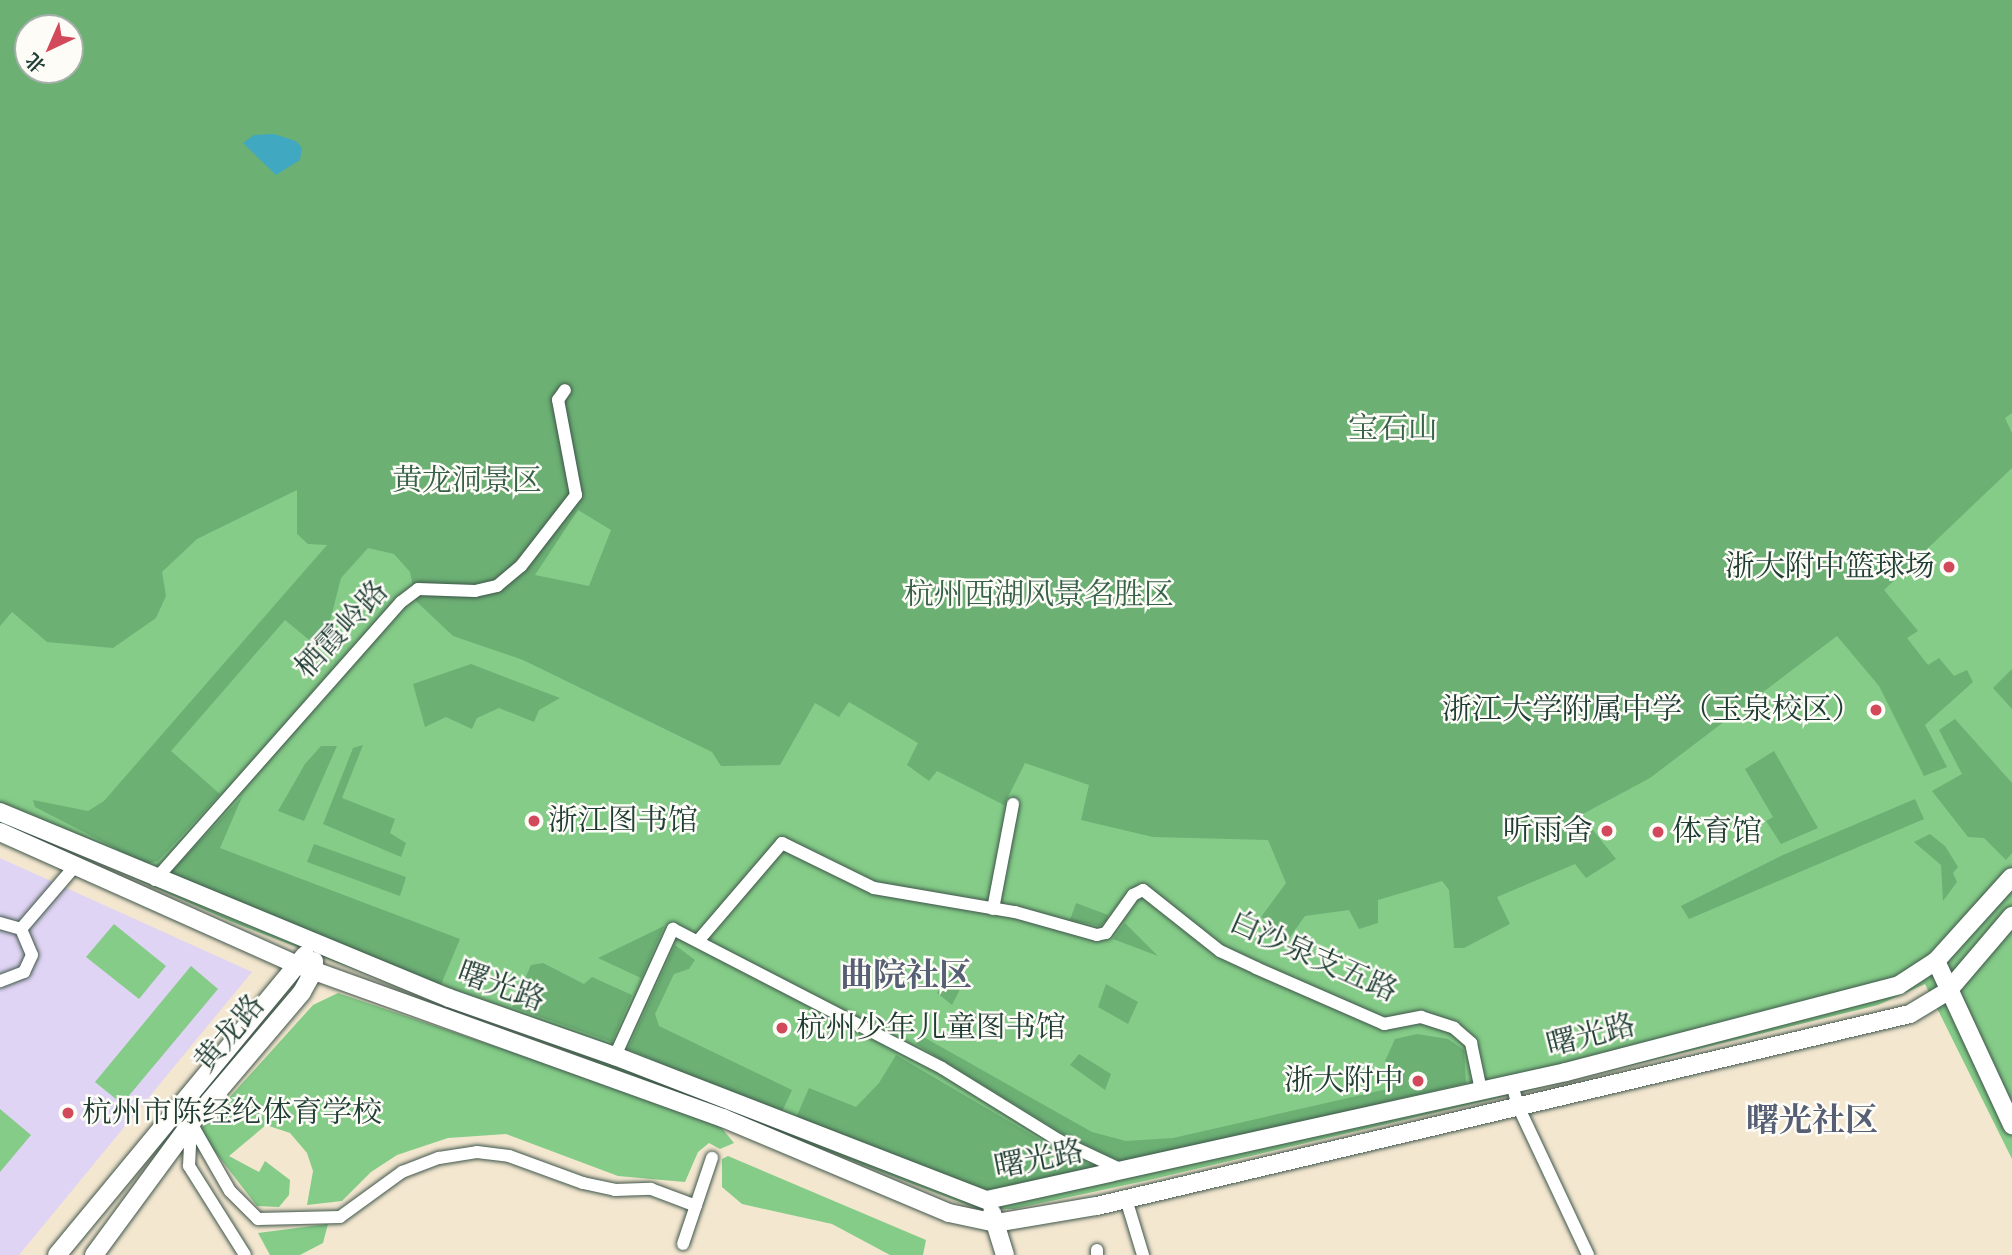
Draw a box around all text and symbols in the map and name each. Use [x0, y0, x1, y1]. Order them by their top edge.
north arrow [14, 14, 84, 84]
text: 北 [20, 47, 52, 79]
park label: 宝石山 [1348, 411, 1438, 447]
park label: 黄龙洞景区 [392, 463, 542, 499]
place label: 浙大附中篮球场 [1725, 549, 1935, 585]
marker: 浙大附中篮球场 [1941, 559, 1957, 575]
street label: 栖霞岭路 [288, 574, 396, 686]
park label: 杭州西湖风景名胜区 [904, 577, 1174, 613]
place label: 浙江大学附属中学（玉泉校区） [1442, 692, 1862, 728]
marker: 浙江大学附属中学（玉泉校区） [1868, 702, 1884, 718]
place label: 浙江图书馆 [548, 803, 698, 839]
marker: 浙江图书馆 [526, 813, 542, 829]
place label: 听雨舍 [1503, 813, 1593, 849]
place label: 体育馆 [1672, 814, 1762, 850]
marker: 听雨舍 [1599, 823, 1615, 839]
marker: 体育馆 [1650, 824, 1666, 840]
street label: 白沙泉支五路 [1223, 904, 1403, 1010]
street label: 曙光路 [453, 955, 549, 1019]
district label: 曲院社区 [840, 956, 972, 996]
street label: 黄龙路 [187, 988, 273, 1080]
street label: 曙光路 [1543, 1008, 1639, 1064]
place label: 杭州少年儿童图书馆 [796, 1010, 1066, 1046]
marker: 杭州少年儿童图书馆 [774, 1020, 790, 1036]
place label: 浙大附中 [1284, 1063, 1404, 1099]
marker: 浙大附中 [1410, 1073, 1426, 1089]
place label: 杭州市陈经纶体育学校 [82, 1095, 382, 1131]
district label: 曙光社区 [1746, 1101, 1878, 1141]
marker: 杭州市陈经纶体育学校 [60, 1105, 76, 1121]
street label: 曙光路 [991, 1134, 1087, 1186]

